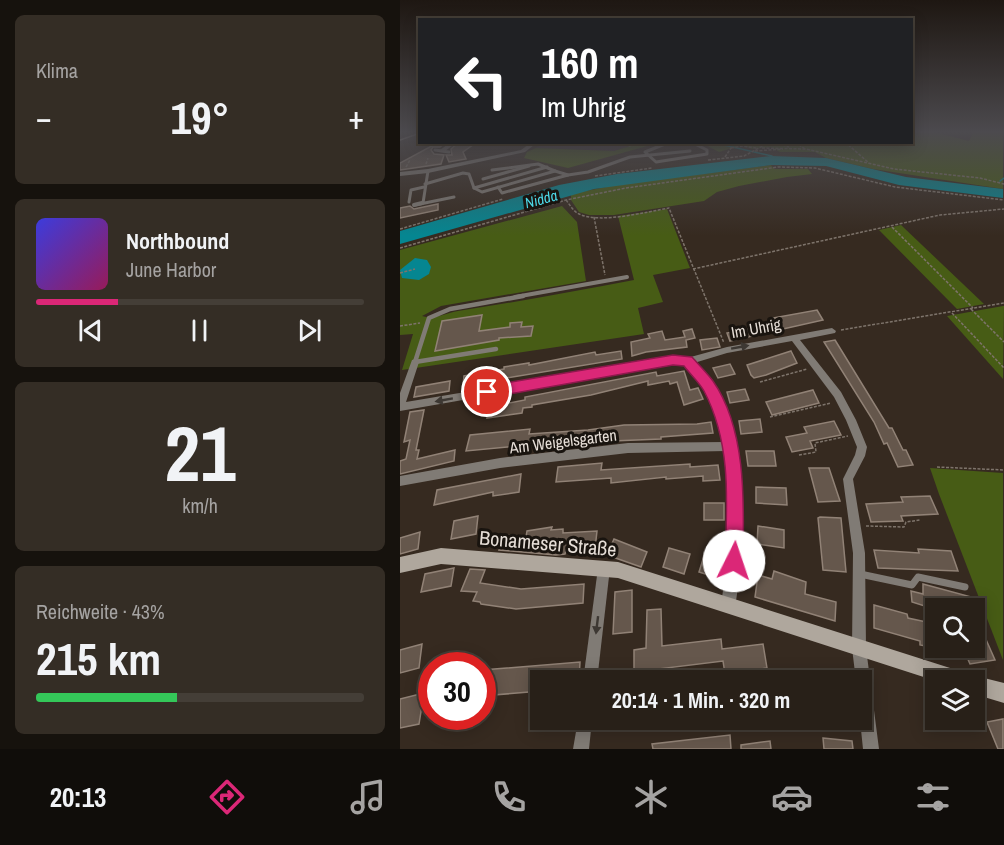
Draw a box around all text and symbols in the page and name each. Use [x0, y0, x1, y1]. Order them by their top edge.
text: 160 m [541, 35, 639, 91]
icon: left [442, 42, 520, 120]
text: Klima [36, 57, 78, 84]
text: 19° [170, 87, 230, 148]
text: Im Uhrig [541, 89, 626, 125]
text: − [36, 95, 52, 139]
text: + [348, 95, 364, 139]
water label: Nidda [522, 185, 560, 213]
text: Northbound [126, 226, 229, 256]
text: June Harbor [126, 256, 216, 283]
street label: Im Uhrig [729, 313, 783, 343]
icon: previous [74, 314, 107, 347]
icon: pause [183, 314, 216, 347]
icon: next [293, 314, 326, 347]
one-way arrow [731, 343, 750, 352]
pin [461, 366, 512, 417]
icon: arrive [470, 375, 503, 408]
one-way arrow [434, 395, 453, 404]
text: 21 [164, 400, 236, 505]
street label: Am Weigelsgarten [507, 424, 618, 459]
text: km/h [182, 492, 218, 519]
street label: Bonameser Straße [478, 524, 618, 562]
position arrow [702, 529, 766, 593]
text: Reichweite · 43% [36, 598, 165, 625]
map controls [925, 598, 985, 730]
button: search [925, 598, 985, 658]
one-way arrow [593, 615, 602, 634]
text: 215 km [36, 628, 161, 689]
speed limit sign: 30 [418, 652, 496, 730]
button: layers [925, 670, 985, 730]
text: 20:14 · 1 Min. · 320 m [612, 685, 790, 715]
icon: directions [206, 776, 248, 818]
icon: music [347, 776, 389, 818]
icon: phone [488, 776, 530, 818]
icon: climate [630, 776, 672, 818]
icon: car [771, 776, 813, 818]
icon: filters [912, 776, 954, 818]
text: 20:13 [50, 779, 106, 815]

